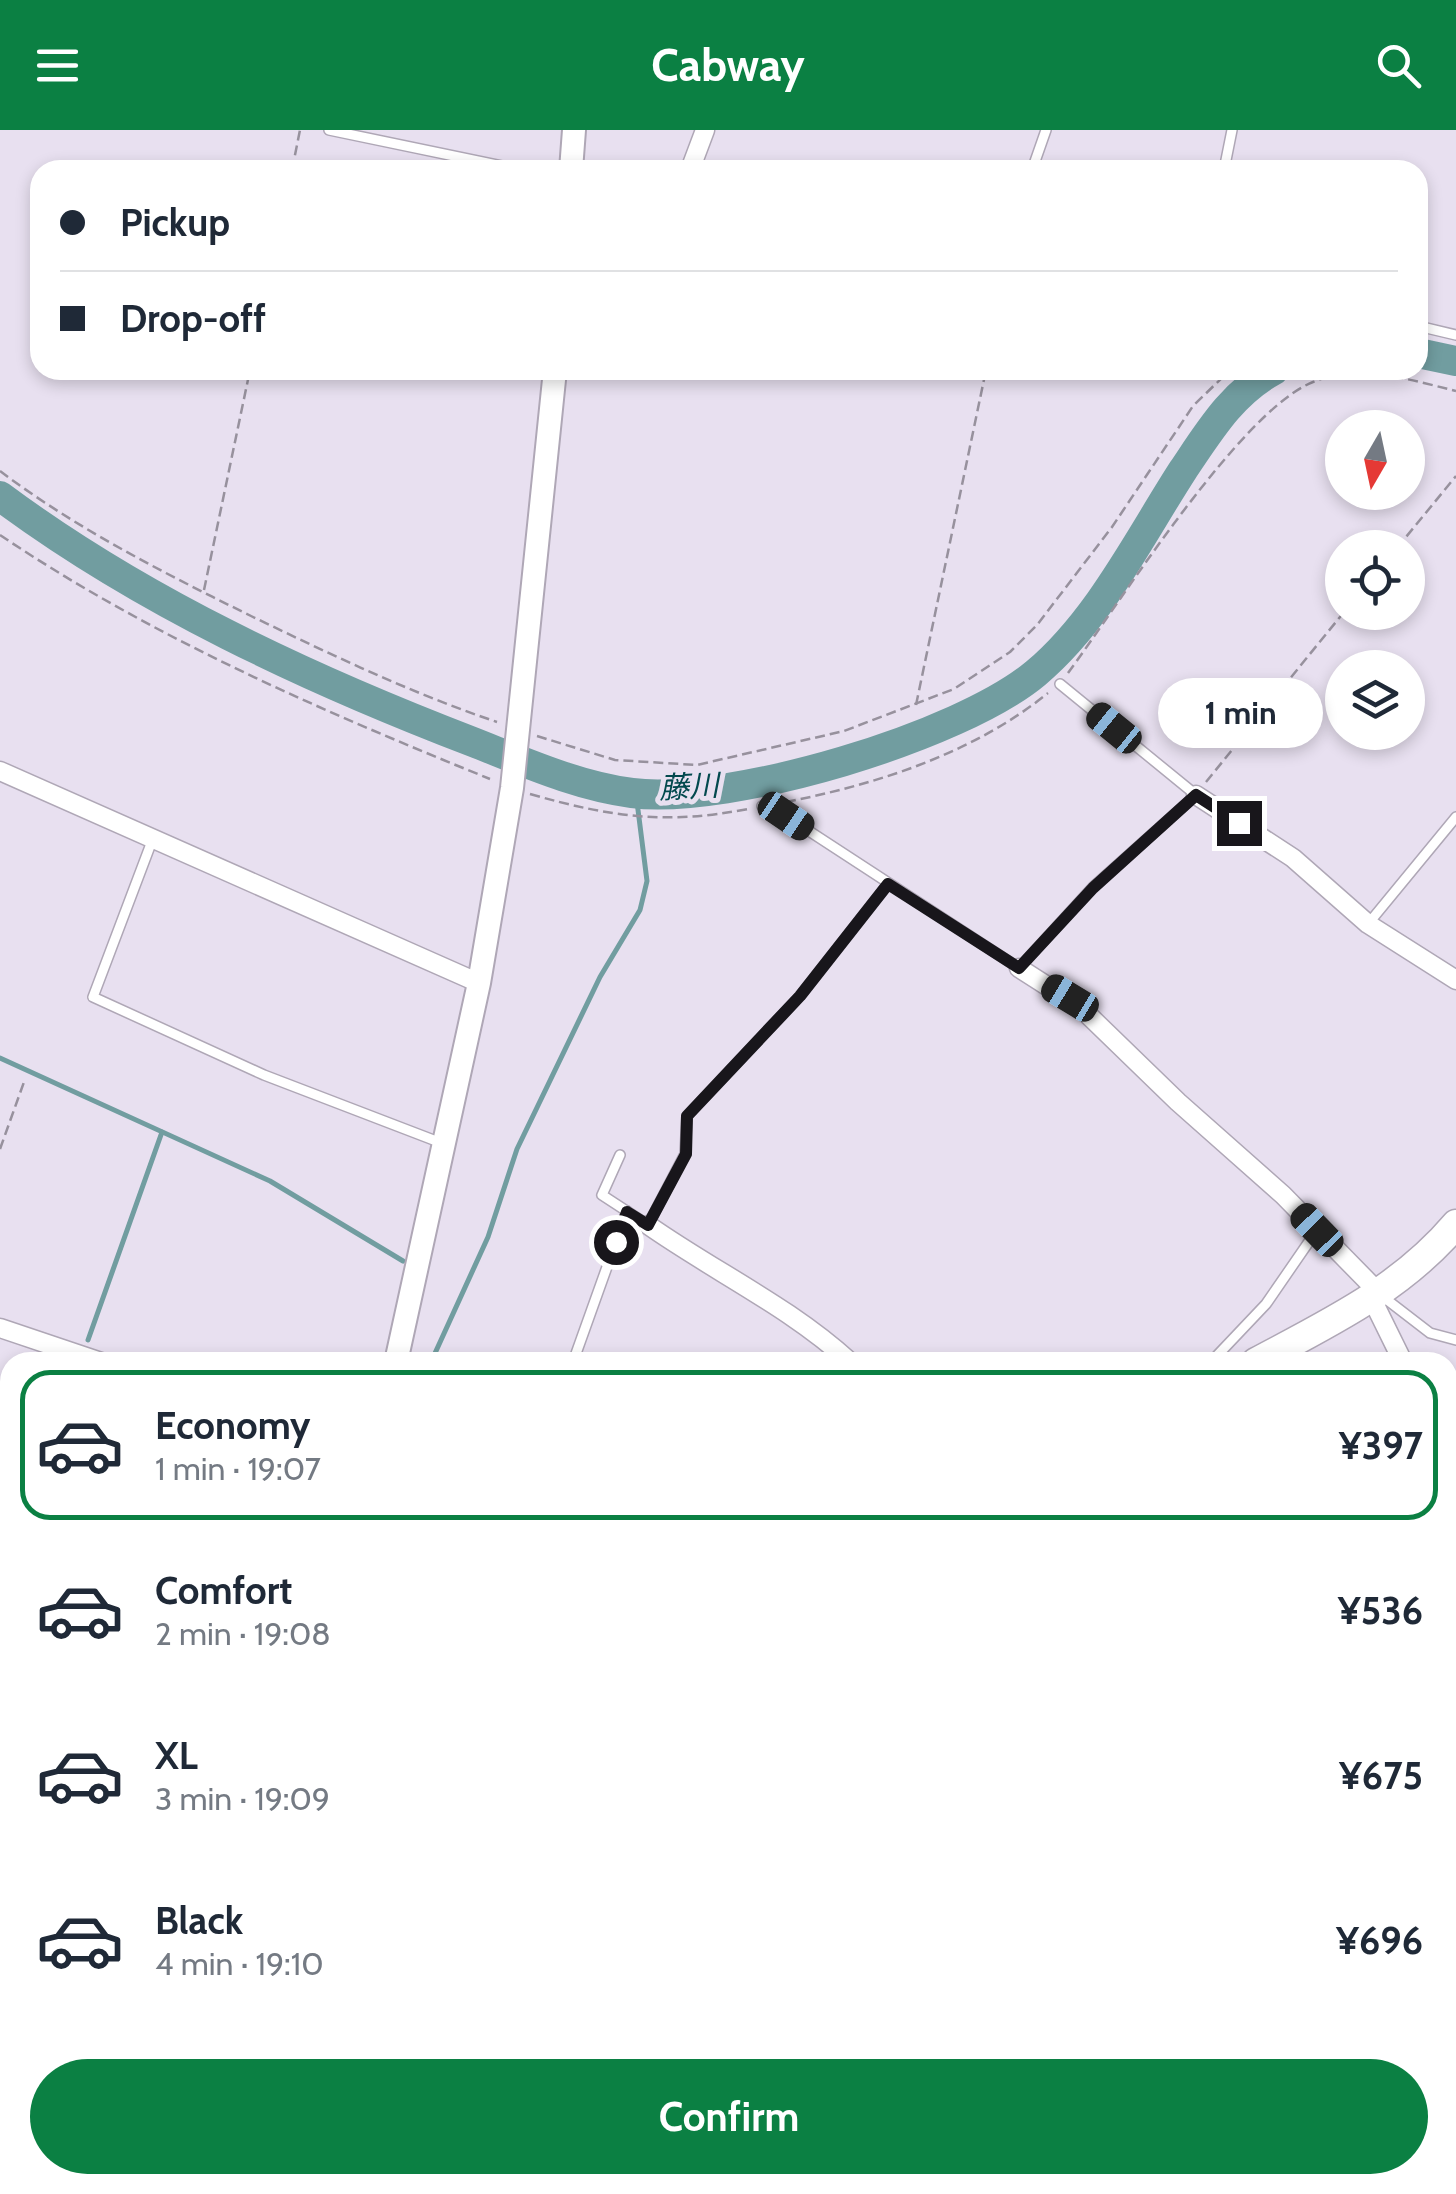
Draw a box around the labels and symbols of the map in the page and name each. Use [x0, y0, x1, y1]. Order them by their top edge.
north arrow [1325, 410, 1425, 510]
callout: 1 min [1156, 678, 1322, 748]
car [1081, 697, 1147, 759]
water label: 藤川 [658, 766, 723, 807]
car [753, 787, 819, 845]
route end [1217, 801, 1262, 846]
car [1037, 970, 1103, 1026]
car [1285, 1198, 1349, 1262]
route start [594, 1220, 639, 1265]

